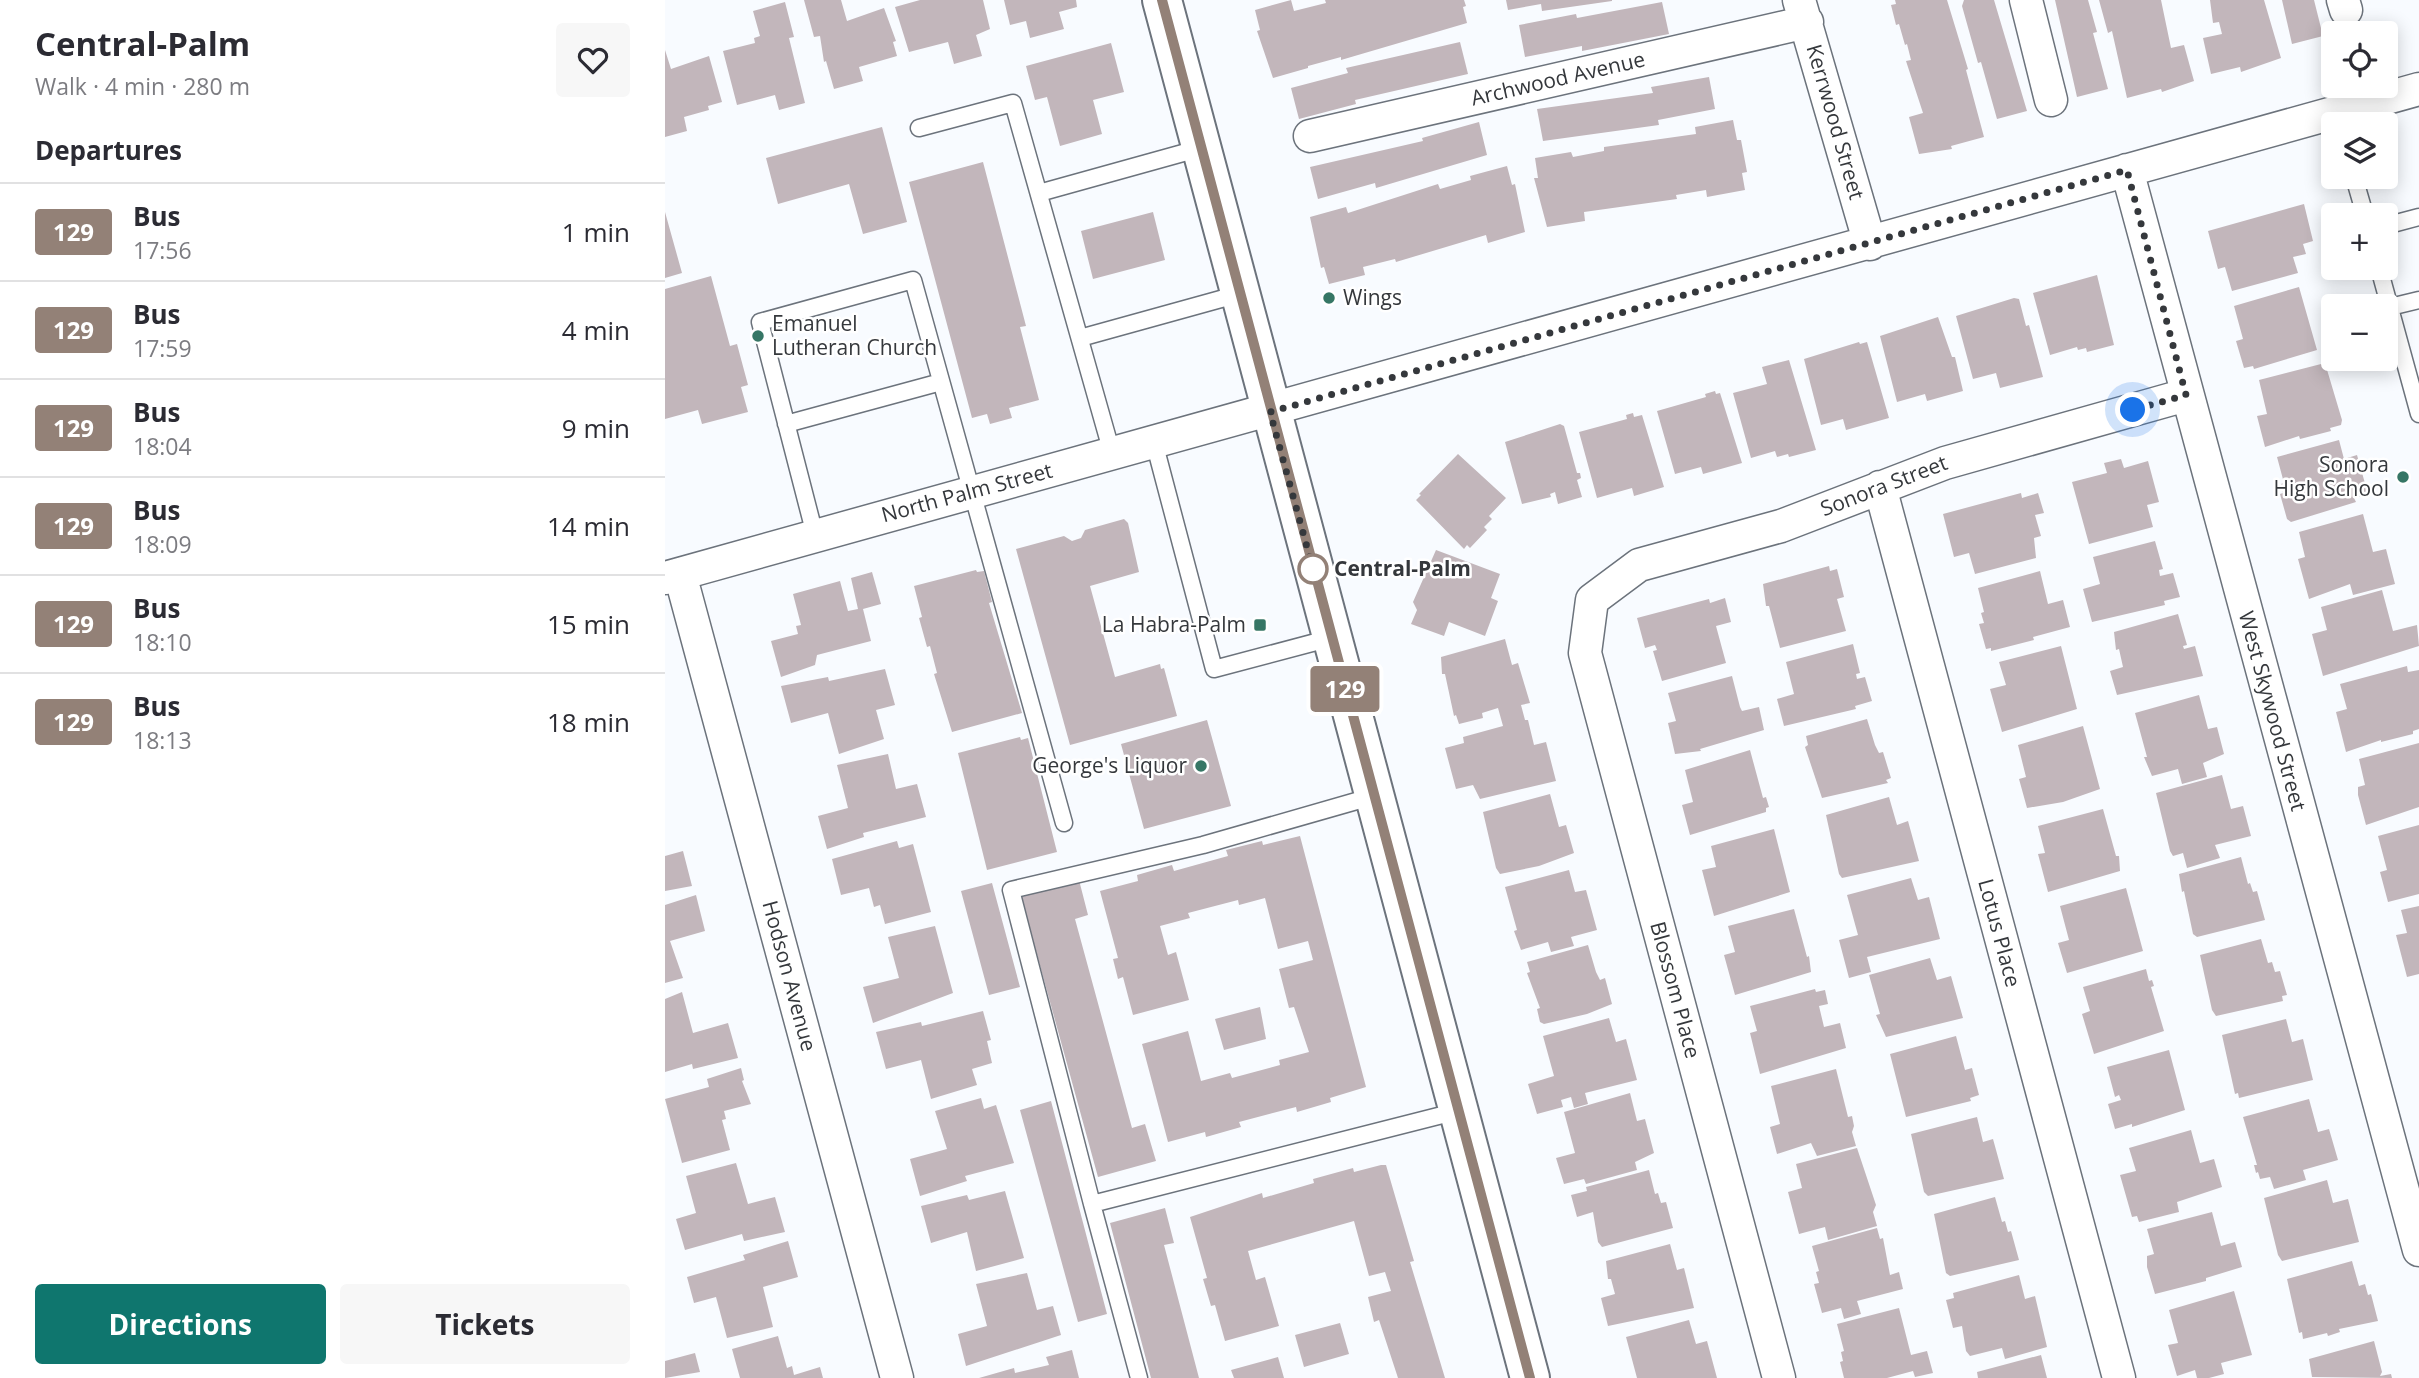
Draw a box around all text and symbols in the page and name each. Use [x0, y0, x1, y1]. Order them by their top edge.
text: Central-Palm [35, 21, 250, 66]
map controls [2321, 21, 2398, 371]
button: locate [2321, 21, 2398, 98]
button: heart [556, 23, 630, 97]
street label: Kerrwood Street [1800, 41, 1872, 203]
street label: Archwood Avenue [1468, 44, 1648, 112]
text: Walk · 4 min · 280 m [35, 70, 250, 102]
button: layers [2321, 112, 2398, 189]
text: Departures [35, 132, 182, 168]
text: Bus [133, 198, 180, 234]
button: + [2321, 203, 2398, 280]
text: 1 min [562, 214, 630, 250]
text: 129 [53, 215, 94, 248]
text: 17:56 [133, 234, 192, 266]
place label: Wings [1343, 283, 1402, 311]
marker: Wings [1321, 290, 1337, 306]
button: − [2321, 294, 2398, 371]
text: Bus [133, 296, 180, 332]
place label: Emanuel Lutheran Church [772, 309, 937, 361]
text: 4 min [562, 312, 630, 348]
text: 129 [53, 313, 94, 346]
marker: Emanuel Lutheran Church [750, 328, 766, 344]
text: 17:59 [133, 332, 192, 364]
your location [2115, 392, 2150, 427]
text: Bus [133, 394, 180, 430]
text: 9 min [562, 410, 630, 446]
text: 129 [53, 411, 94, 444]
text: 18:04 [133, 430, 192, 462]
street label: Sonora Street [1816, 448, 1951, 522]
place label: Sonora High School [2273, 450, 2389, 502]
street label: North Palm Street [878, 456, 1055, 528]
marker: Sonora High School [2395, 469, 2411, 485]
text: Bus [133, 492, 180, 528]
text: 14 min [547, 508, 630, 544]
text: 129 [53, 509, 94, 542]
text: 18:09 [133, 528, 192, 560]
marker: Central-Palm [1298, 554, 1328, 584]
place label: Central-Palm [1334, 554, 1471, 582]
text: Bus [133, 590, 180, 626]
text: 15 min [547, 606, 630, 642]
text: 129 [53, 607, 94, 640]
street label: West Skywood Street [2233, 608, 2313, 814]
place label: La Habra-Palm [1102, 610, 1246, 638]
marker: La Habra-Palm [1252, 617, 1268, 633]
text: 18:10 [133, 626, 192, 658]
line badge: 129 [1305, 666, 1385, 712]
text: 129 [1324, 672, 1366, 705]
text: Bus [133, 688, 180, 724]
text: 18 min [547, 704, 630, 740]
text: 129 [53, 705, 94, 738]
text: 18:13 [133, 724, 192, 756]
place label: George's Liquor [1032, 751, 1187, 779]
marker: George's Liquor [1193, 758, 1209, 774]
street label: Lotus Place [1972, 876, 2028, 990]
street label: Hodson Avenue [756, 897, 824, 1054]
street label: Blossom Place [1644, 918, 1708, 1061]
button: Directions [35, 1284, 326, 1364]
button: Tickets [340, 1284, 630, 1364]

